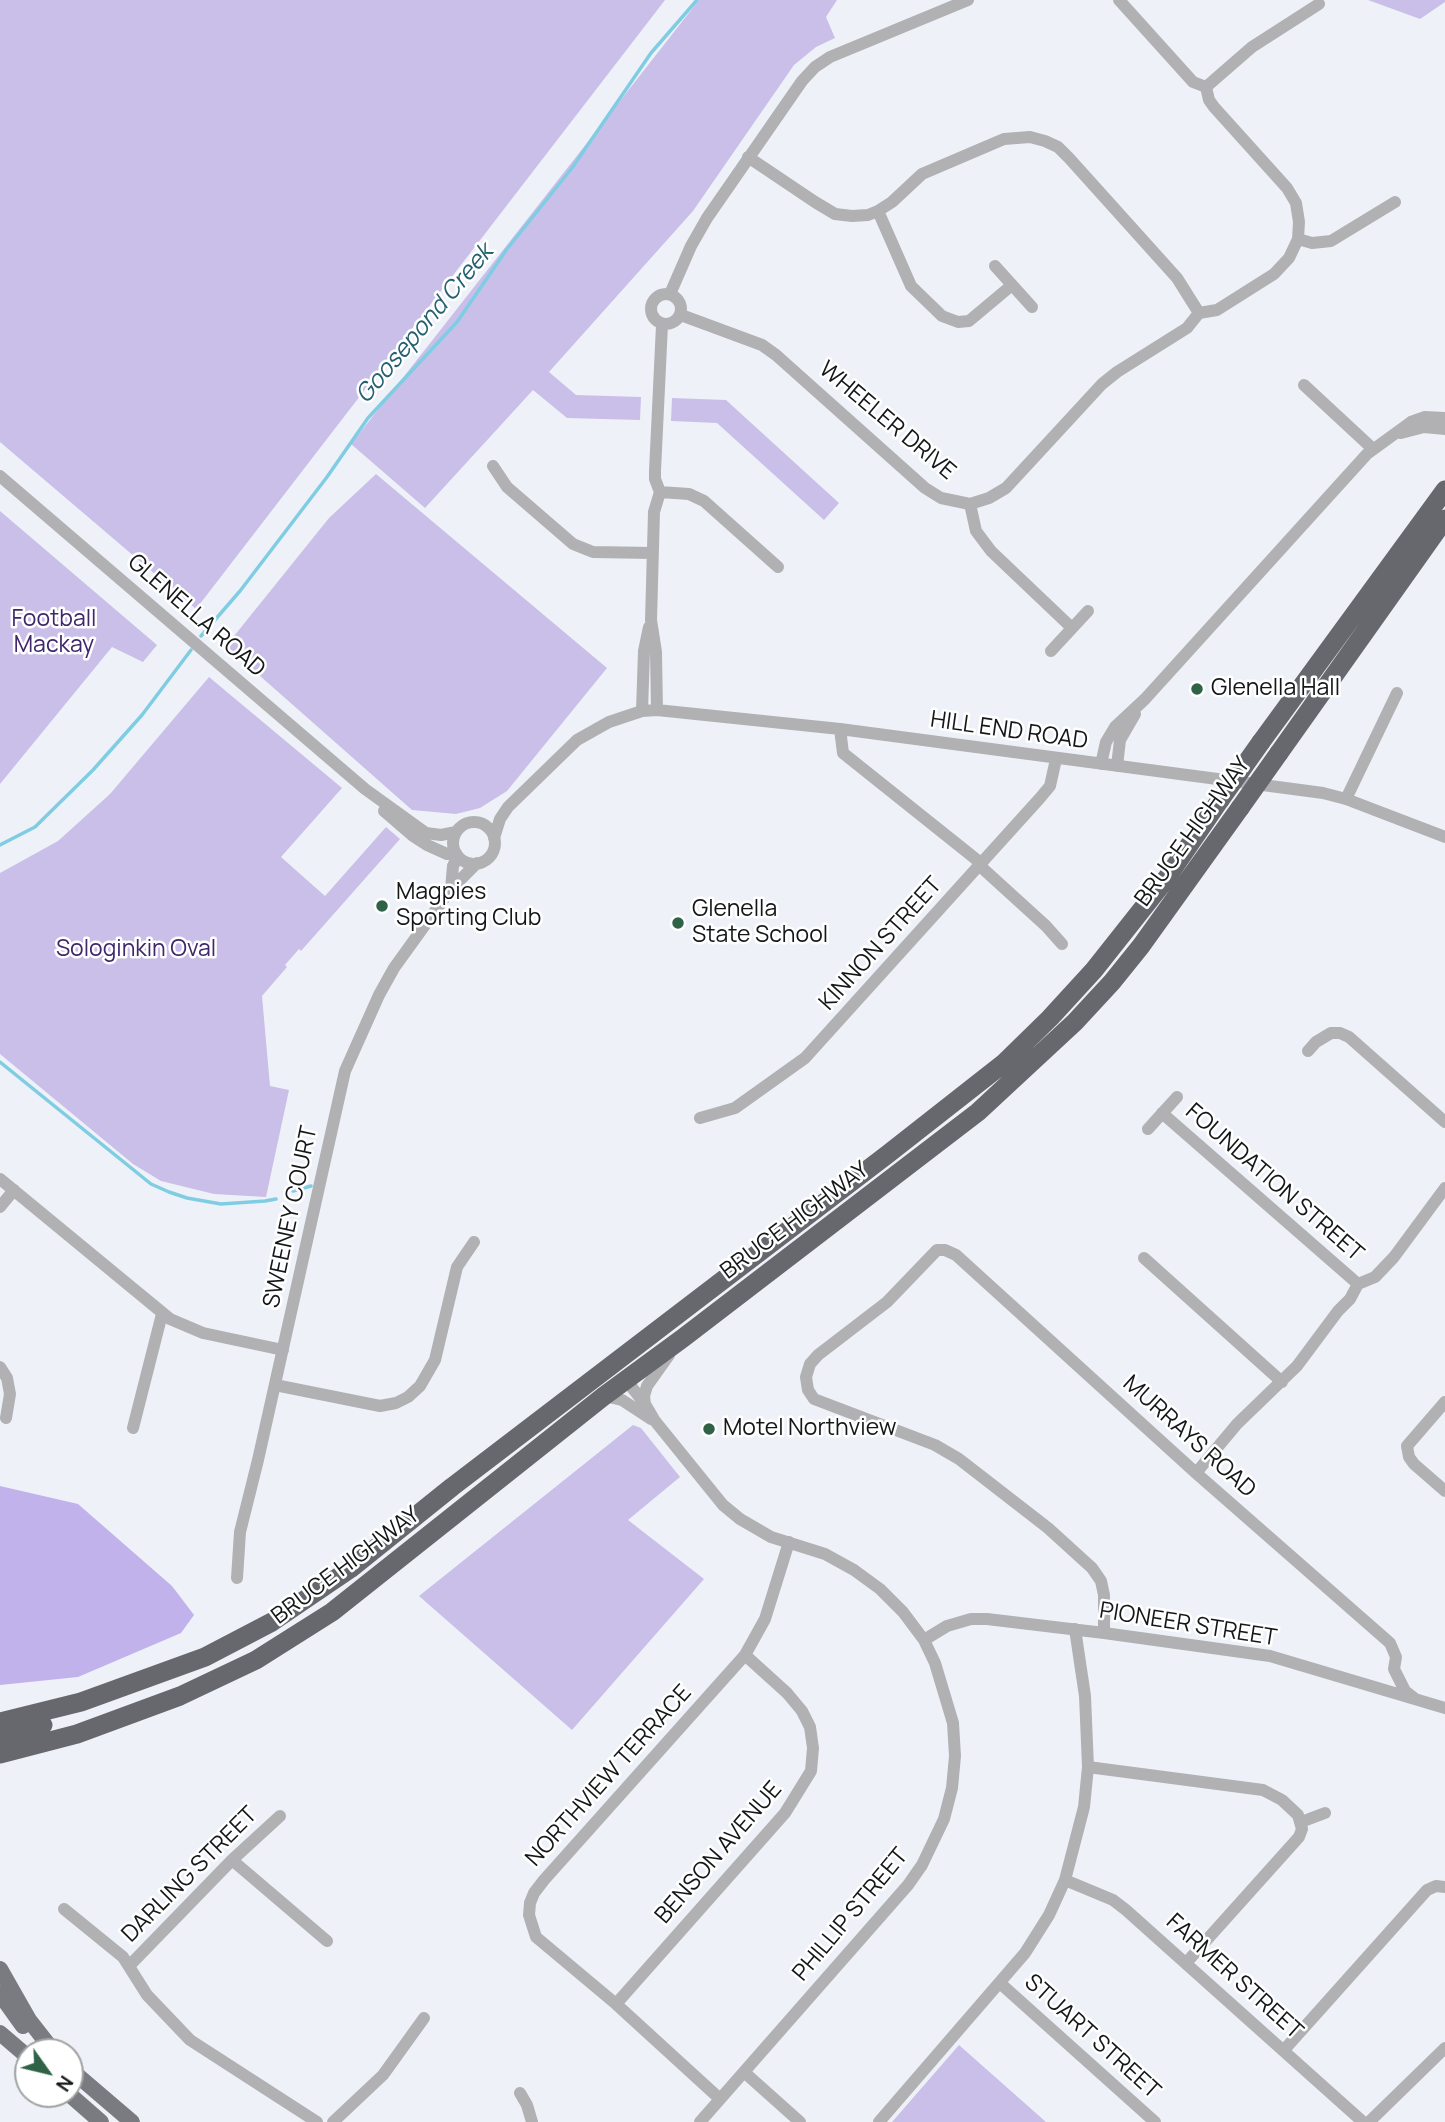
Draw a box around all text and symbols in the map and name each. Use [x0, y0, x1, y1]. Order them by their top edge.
water label: Goosepond Creek [350, 239, 500, 409]
street label: WHEELER DRIVE [813, 356, 961, 486]
street label: GLENELLA ROAD [122, 549, 270, 683]
park label: Football Mackay [12, 606, 96, 660]
place label: Glenella Hall [1211, 675, 1340, 703]
marker: Glenella Hall [1189, 681, 1205, 697]
street label: HILL END ROAD [928, 706, 1090, 756]
street label: BRUCE HIGHWAY [1130, 752, 1256, 912]
street label: KINNON STREET [814, 872, 948, 1016]
place label: Magpies Sporting Club [396, 879, 541, 933]
place label: Glenella State School [692, 896, 828, 950]
marker: Magpies Sporting Club [374, 898, 390, 914]
marker: Glenella State School [670, 915, 686, 931]
park label: Sologinkin Oval [56, 936, 216, 964]
street label: FOUNDATION STREET [1179, 1098, 1369, 1268]
street label: SWEENEY COURT [258, 1124, 324, 1310]
street label: BRUCE HIGHWAY [716, 1156, 874, 1286]
street label: MURRAYS ROAD [1117, 1370, 1261, 1504]
place label: Motel Northview [723, 1415, 896, 1443]
marker: Motel Northview [701, 1421, 717, 1437]
street label: BRUCE HIGHWAY [267, 1501, 425, 1631]
street label: PIONEER STREET [1097, 1597, 1279, 1653]
street label: NORTHVIEW TERRACE [520, 1680, 698, 1872]
street label: BENSON AVENUE [650, 1776, 788, 1930]
street label: DARLING STREET [117, 1802, 263, 1948]
street label: PHILLIP STREET [787, 1843, 915, 1987]
street label: FARMER STREET [1160, 1908, 1308, 2046]
street label: STUART STREET [1018, 1969, 1166, 2105]
north arrow [14, 2038, 84, 2108]
text: N [50, 2071, 79, 2097]

